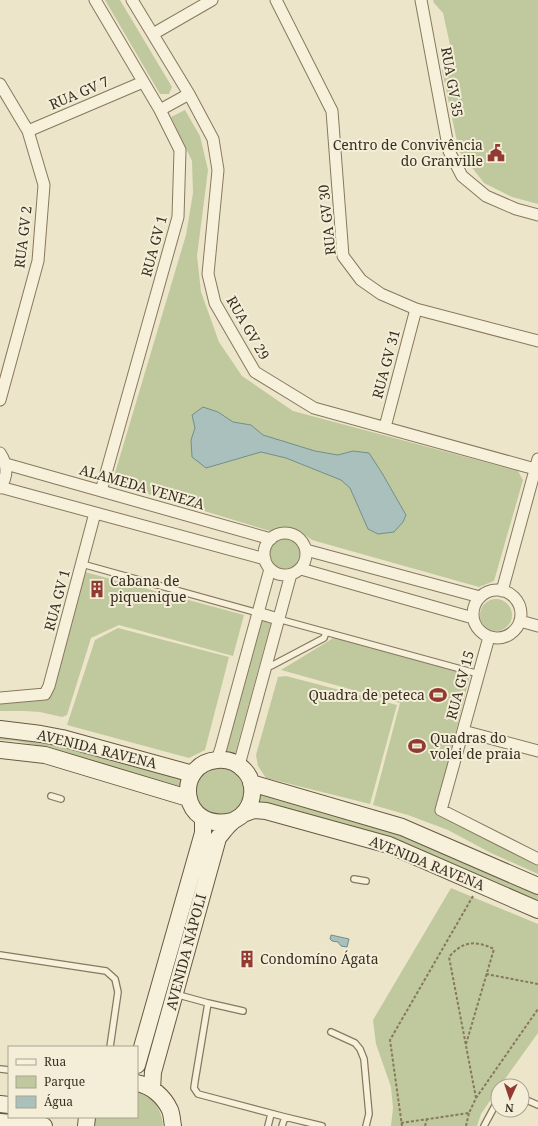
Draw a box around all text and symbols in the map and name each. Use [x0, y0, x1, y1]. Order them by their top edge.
street label: RUA GV 35 [437, 45, 468, 118]
street label: RUA GV 7 [46, 71, 112, 114]
place label: Centro de Convivência do Granville [333, 135, 483, 170]
public building icon: Centro de Convivência do Granville [486, 143, 506, 163]
street label: RUA GV 30 [313, 184, 340, 256]
street label: RUA GV 2 [9, 205, 36, 269]
street label: RUA GV 1 [136, 213, 171, 279]
street label: RUA GV 29 [223, 292, 274, 363]
street label: RUA GV 31 [367, 327, 404, 401]
street label: ALAMEDA VENEZA [77, 460, 207, 514]
street label: RUA GV 1 [39, 567, 74, 633]
place label: Cabana de piquenique [110, 571, 187, 606]
building icon: Cabana de piquenique [87, 579, 107, 599]
street label: RUA GV 15 [441, 648, 478, 722]
place label: Quadra de peteca [308, 685, 425, 704]
sports icon: Quadra de peteca [428, 685, 448, 705]
street label: AVENIDA RAVENA [35, 724, 159, 773]
place label: Quadras do volei de praia [430, 728, 521, 763]
sports icon: Quadras do volei de praia [407, 736, 427, 756]
street label: AVENIDA RAVENA [367, 831, 488, 894]
street label: AVENIDA NÁPOLI [161, 892, 210, 1012]
building icon: Condomíno Ágata [237, 949, 257, 969]
place label: Condomíno Ágata [260, 949, 379, 968]
legend [8, 1046, 138, 1118]
text: Rua [44, 1053, 66, 1070]
text: Parque [44, 1073, 85, 1090]
north arrow [490, 1078, 530, 1118]
text: Água [44, 1093, 73, 1110]
text: N [504, 1101, 514, 1116]

